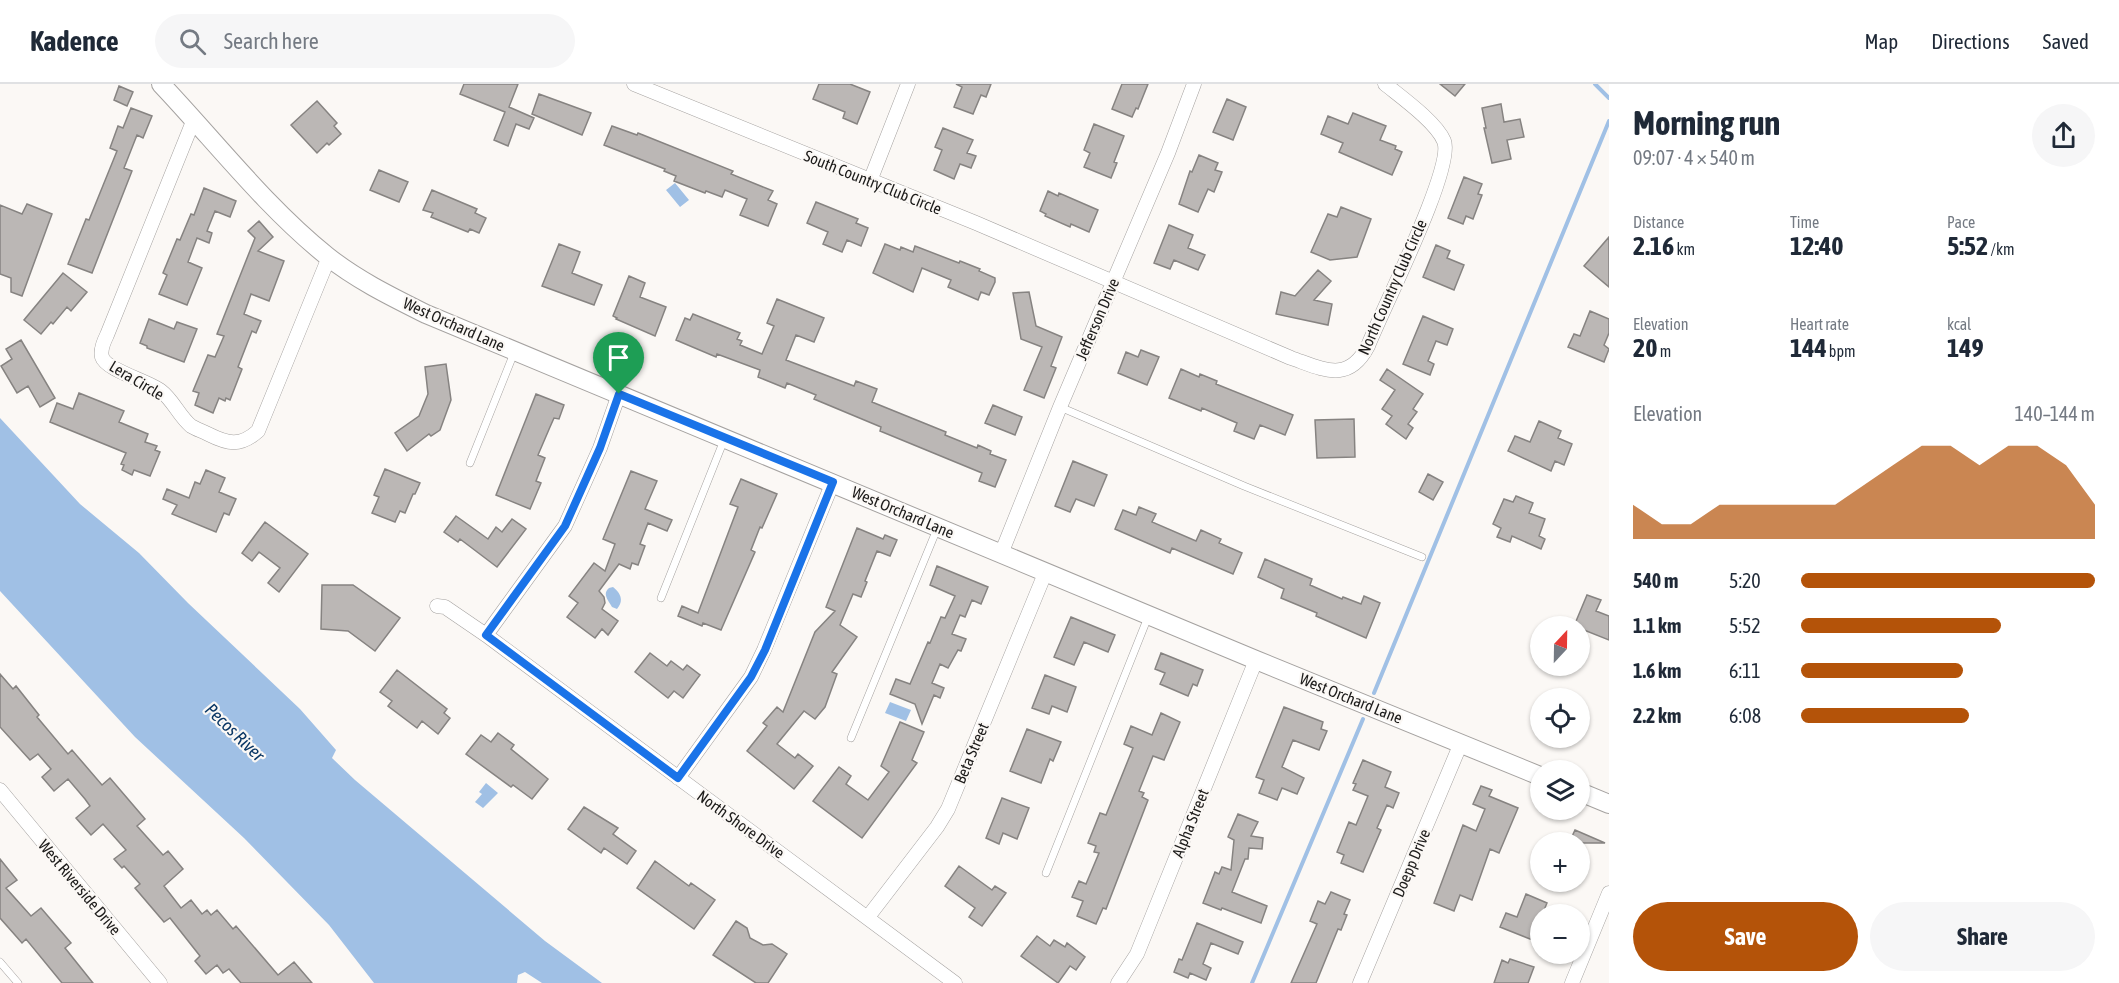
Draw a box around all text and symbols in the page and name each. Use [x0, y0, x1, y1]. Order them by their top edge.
search box [155, 14, 575, 68]
text: Kadence [30, 25, 119, 57]
icon: search [176, 25, 209, 58]
text: Search here [224, 28, 319, 54]
text: Map [1864, 29, 1898, 53]
text: Directions [1931, 29, 2010, 53]
text: Saved [2043, 29, 2089, 53]
text: Morning run [1633, 104, 1780, 142]
button: share [2032, 104, 2095, 167]
street label: South Country Club Circle [801, 146, 944, 219]
text: 09:07 · 4 × 540 m [1633, 146, 1755, 169]
text: Distance [1633, 213, 1684, 231]
text: Time [1790, 213, 1819, 231]
text: Pace [1947, 213, 1975, 231]
street label: North Country Club Circle [1354, 217, 1431, 358]
text: 2.16 [1633, 231, 1674, 261]
text: 12:40 [1790, 231, 1844, 261]
text: 5:52 [1947, 231, 1988, 261]
text: km [1674, 240, 1695, 258]
text: /km [1988, 240, 2014, 258]
street label: Jefferson Drive [1072, 275, 1122, 363]
street label: West Orchard Lane [400, 294, 508, 354]
text: Elevation [1633, 315, 1688, 333]
text: Heart rate [1790, 315, 1849, 333]
text: kcal [1947, 315, 1971, 333]
pin [593, 332, 644, 394]
text: 20 [1633, 333, 1657, 363]
text: 144 [1790, 333, 1827, 363]
text: 149 [1947, 333, 1984, 363]
icon: arrive [602, 341, 635, 374]
text: m [1657, 342, 1671, 360]
text: bpm [1827, 342, 1856, 360]
street label: Lera Circle [106, 357, 168, 403]
text: Elevation [1633, 402, 1702, 425]
text: 140–144 m [2014, 402, 2095, 425]
street label: West Orchard Lane [849, 482, 957, 542]
text: 540 m [1633, 569, 1678, 592]
text: 5:20 [1729, 569, 1761, 592]
text: 1.1 km [1633, 614, 1681, 637]
text: 5:52 [1729, 614, 1761, 637]
north arrow [1530, 616, 1590, 676]
map controls [1530, 616, 1590, 964]
text: 1.6 km [1633, 659, 1681, 682]
text: 6:11 [1729, 659, 1761, 682]
street label: West Orchard Lane [1297, 669, 1405, 727]
button: locate [1530, 688, 1590, 748]
water label: Pecos River [201, 699, 269, 766]
text: 2.2 km [1633, 704, 1681, 727]
text: 6:08 [1729, 704, 1761, 727]
street label: Beta Street [950, 720, 992, 786]
button: layers [1530, 760, 1590, 820]
street label: North Shore Drive [694, 786, 788, 862]
street label: Alpha Street [1168, 786, 1213, 860]
street label: Doepp Drive [1389, 826, 1434, 900]
button: + [1530, 832, 1590, 892]
street label: West Riverside Drive [35, 836, 125, 938]
button: Save [1633, 902, 1858, 971]
button: Share [1870, 902, 2095, 971]
button: − [1530, 904, 1590, 964]

